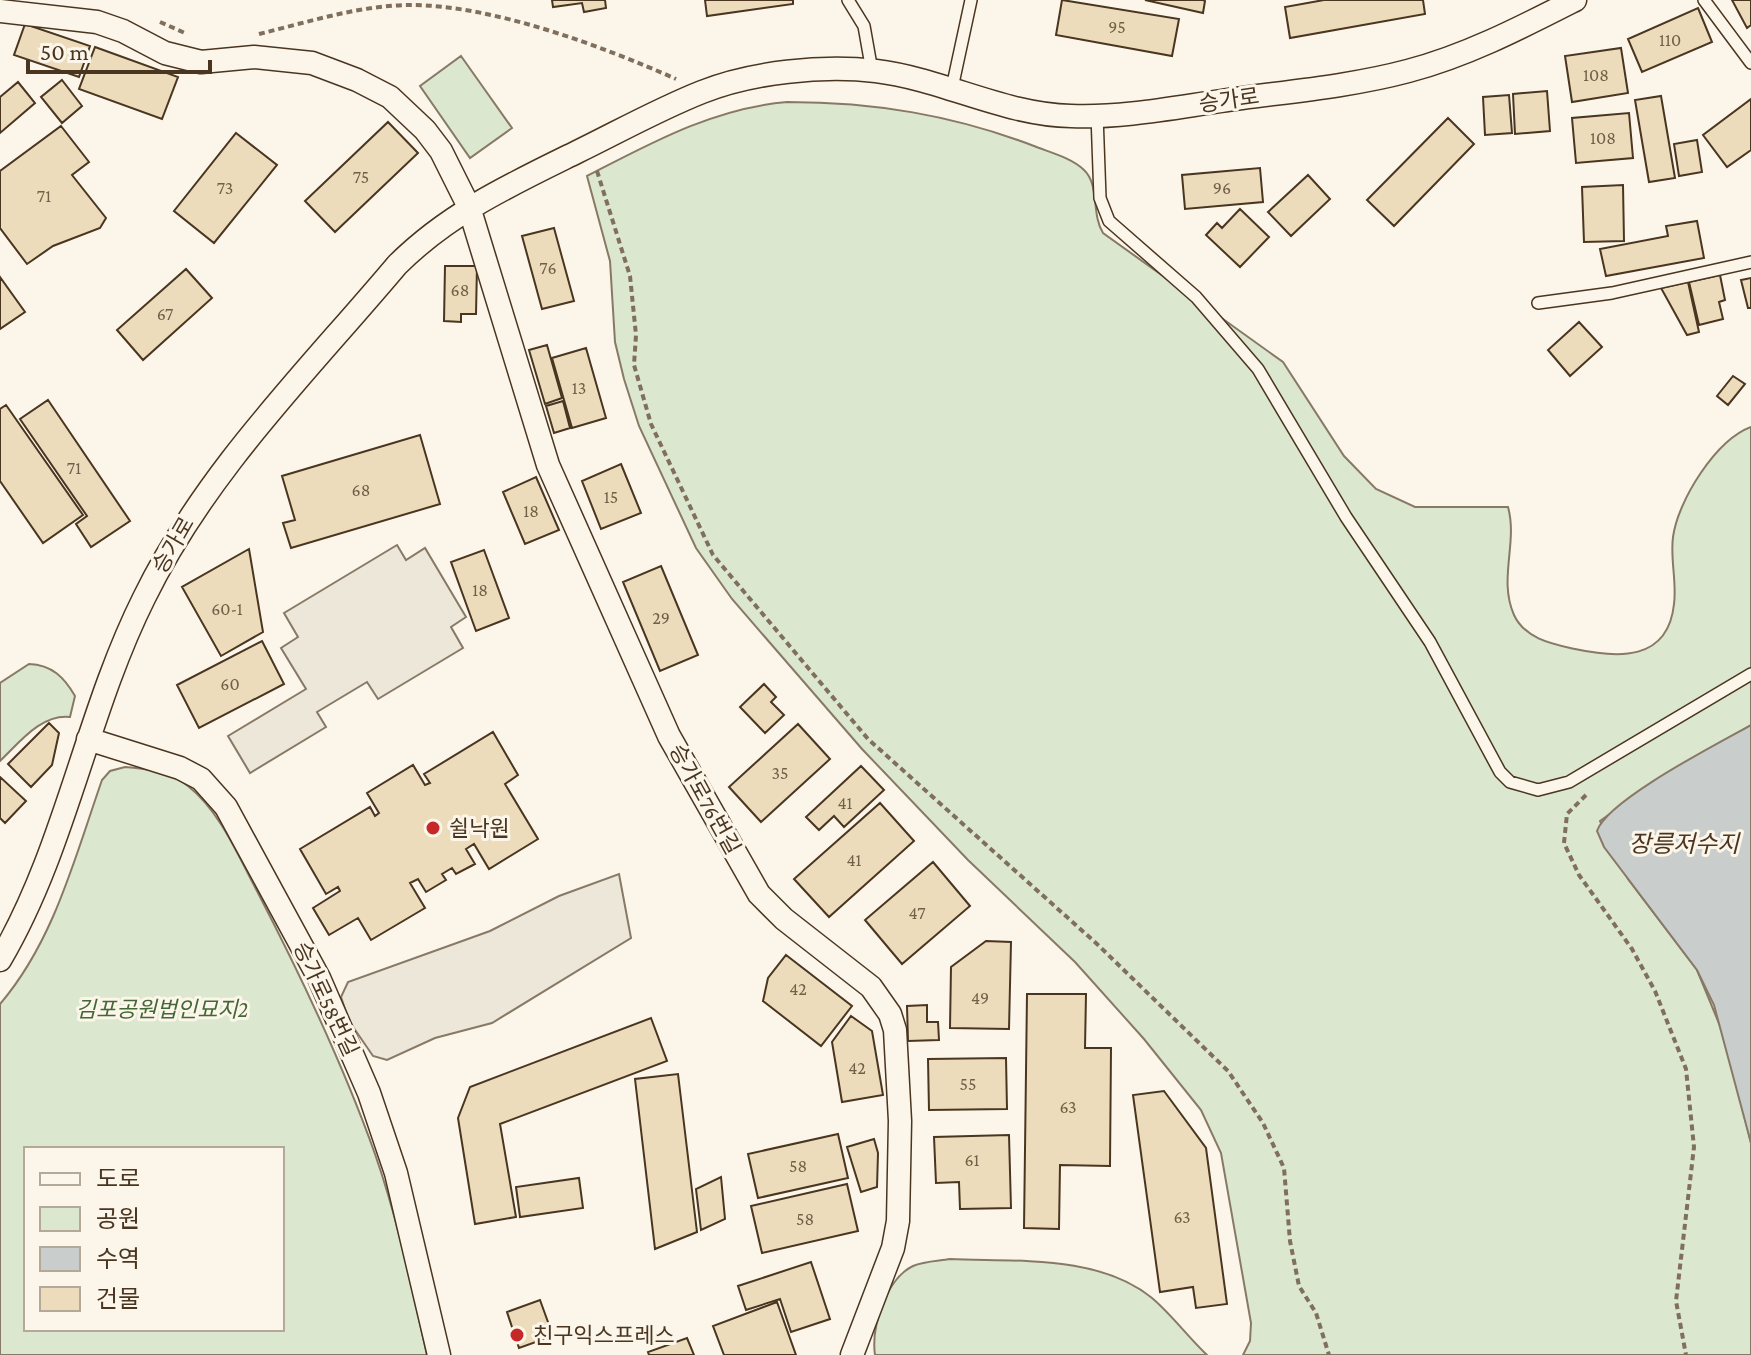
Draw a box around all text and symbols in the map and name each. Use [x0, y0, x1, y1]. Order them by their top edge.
house number: 95 [1108, 17, 1126, 37]
scale bar [28, 24, 210, 74]
house number: 110 [1659, 30, 1681, 50]
text: 50 m [40, 38, 89, 65]
house number: 108 [1583, 65, 1609, 85]
street label: 승가로 [1197, 83, 1261, 117]
house number: 108 [1590, 128, 1616, 148]
house number: 75 [353, 167, 369, 187]
house number: 73 [217, 178, 233, 198]
house number: 96 [1213, 178, 1231, 198]
house number: 71 [37, 186, 51, 206]
house number: 76 [539, 258, 557, 278]
house number: 68 [451, 280, 469, 300]
house number: 67 [157, 304, 173, 324]
house number: 13 [572, 378, 586, 398]
house number: 71 [67, 458, 81, 478]
house number: 68 [352, 480, 370, 500]
house number: 15 [604, 487, 618, 507]
house number: 18 [523, 501, 539, 521]
street label: 승가로 [147, 512, 199, 578]
house number: 18 [472, 580, 488, 600]
house number: 60-1 [211, 599, 243, 619]
house number: 29 [652, 608, 670, 628]
house number: 60 [220, 674, 240, 694]
street label: 승가로76번길 [664, 739, 746, 859]
house number: 35 [771, 763, 789, 783]
house number: 41 [837, 793, 853, 813]
place label: 쉴낙원 [449, 816, 510, 841]
marker: 쉴낙원 [424, 819, 442, 837]
water label: 장릉저수지 [1629, 830, 1741, 857]
house number: 41 [846, 850, 862, 870]
house number: 47 [908, 903, 926, 923]
street label: 승가로58번길 [289, 938, 363, 1060]
house number: 42 [789, 979, 807, 999]
house number: 49 [971, 988, 989, 1008]
park label: 김포공원법인묘지2 [76, 997, 248, 1022]
house number: 42 [848, 1058, 866, 1078]
house number: 55 [960, 1074, 976, 1094]
house number: 63 [1059, 1097, 1077, 1117]
legend [24, 1147, 284, 1331]
house number: 61 [964, 1150, 980, 1170]
house number: 58 [789, 1156, 807, 1176]
text: 도로 [96, 1165, 140, 1192]
text: 공원 [96, 1205, 140, 1232]
house number: 63 [1173, 1207, 1191, 1227]
house number: 58 [796, 1209, 814, 1229]
text: 수역 [96, 1245, 140, 1272]
text: 건물 [96, 1285, 140, 1312]
place label: 친구익스프레스 [533, 1323, 675, 1348]
marker: 친구익스프레스 [508, 1326, 526, 1344]

